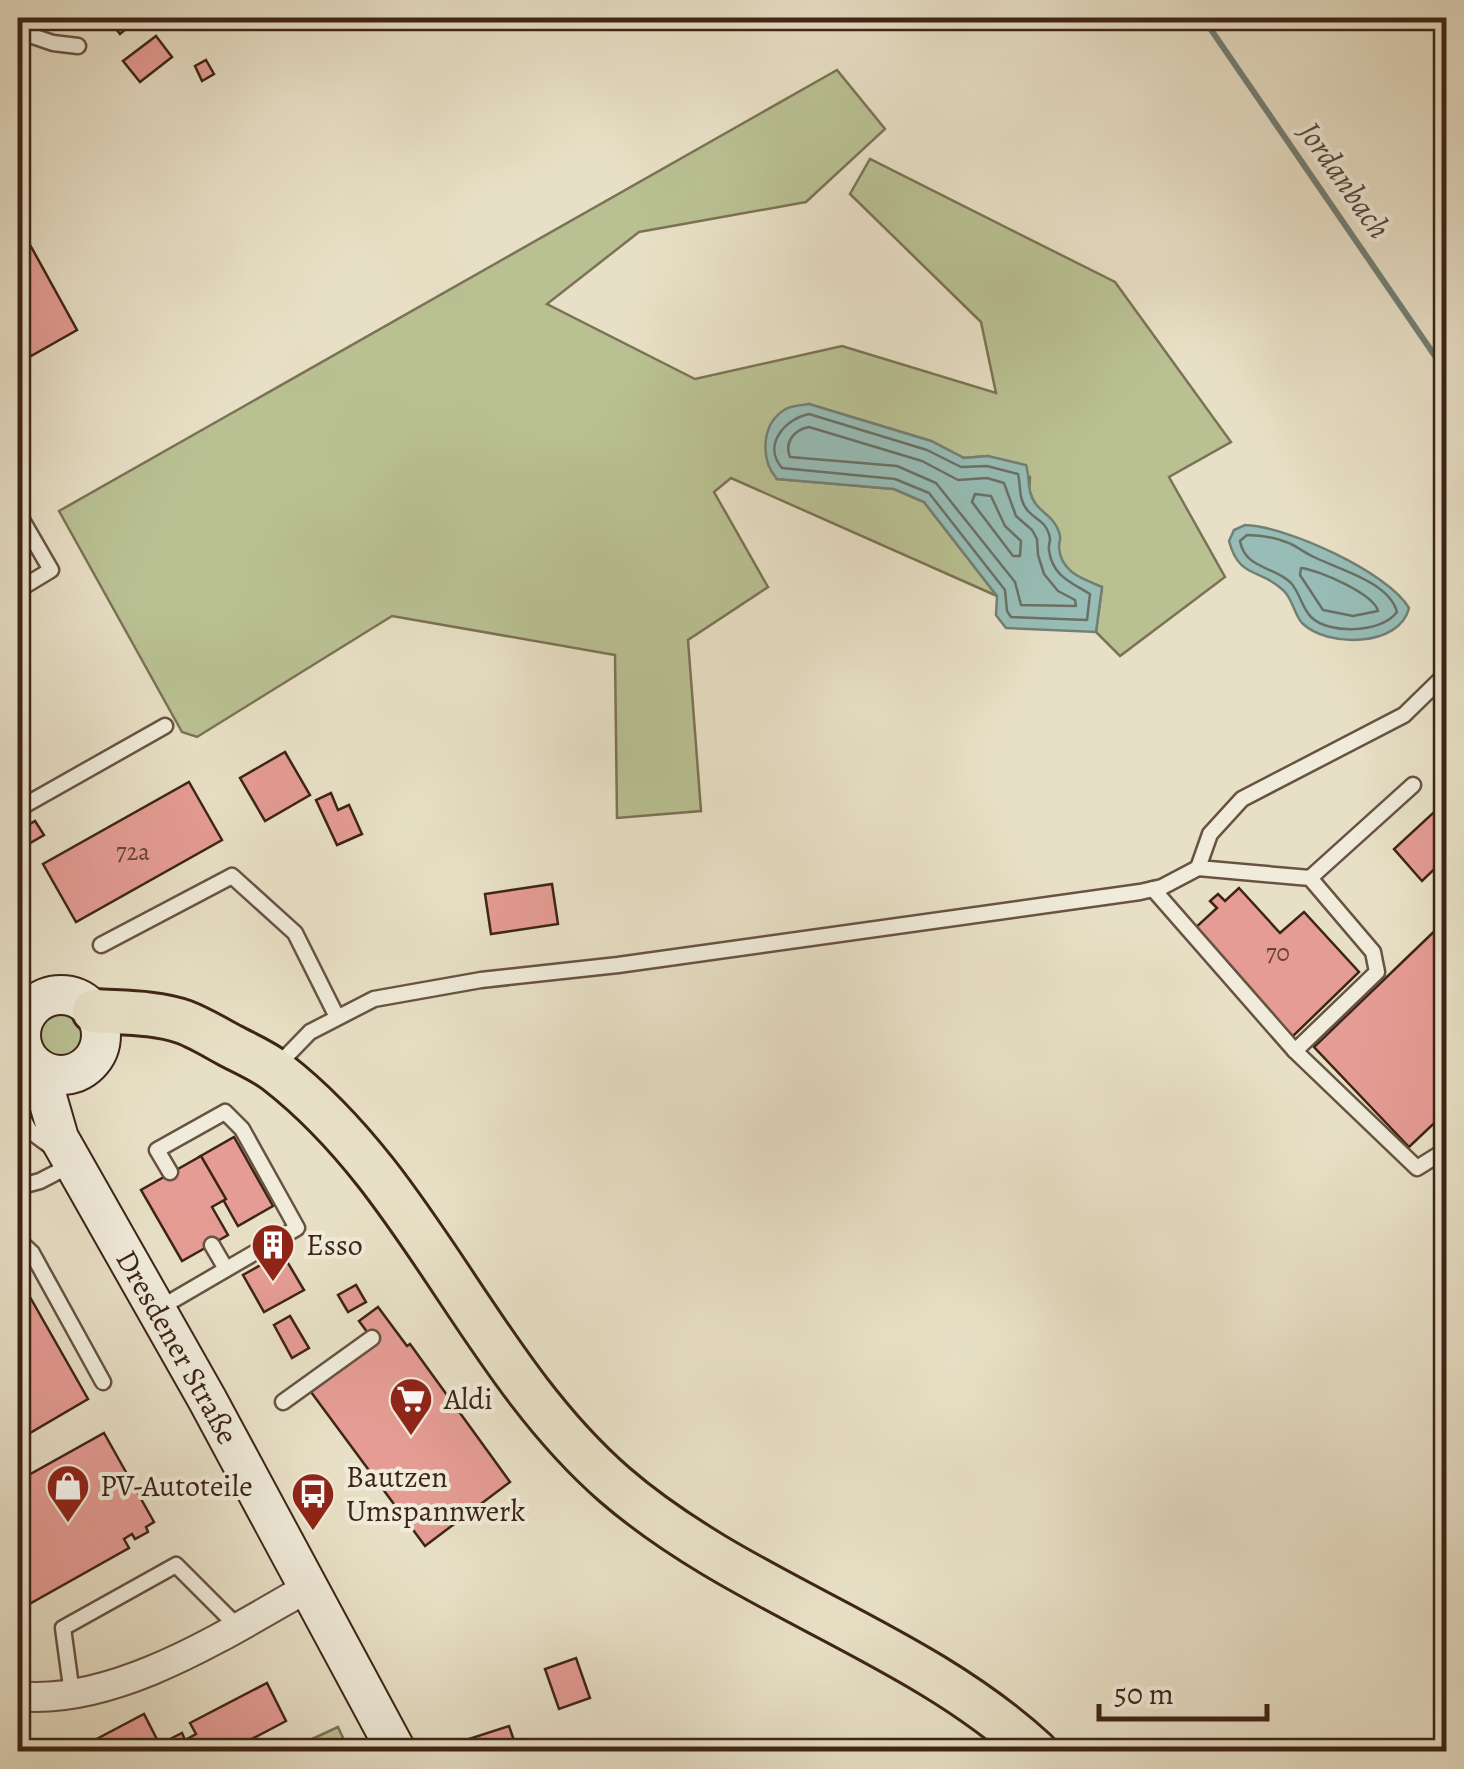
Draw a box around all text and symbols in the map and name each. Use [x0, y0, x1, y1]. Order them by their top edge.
water label: Jordanbach [1288, 112, 1401, 247]
house number: 72a [116, 835, 150, 869]
house number: 70 [1266, 936, 1290, 970]
building icon: Esso [250, 1222, 296, 1283]
place label: Esso [306, 1225, 363, 1265]
street label: Dresdener Straße [107, 1243, 248, 1451]
supermarket icon: Aldi [388, 1376, 434, 1437]
place label: Aldi [443, 1379, 493, 1419]
place label: Bautzen Umspannwerk [346, 1457, 526, 1531]
shop icon: PV-Autoteile [45, 1463, 91, 1524]
place label: PV-Autoteile [100, 1466, 253, 1506]
bus stop icon: Bautzen Umspannwerk [290, 1471, 336, 1532]
scale bar [1099, 1659, 1266, 1721]
text: 50 m [1114, 1674, 1174, 1714]

